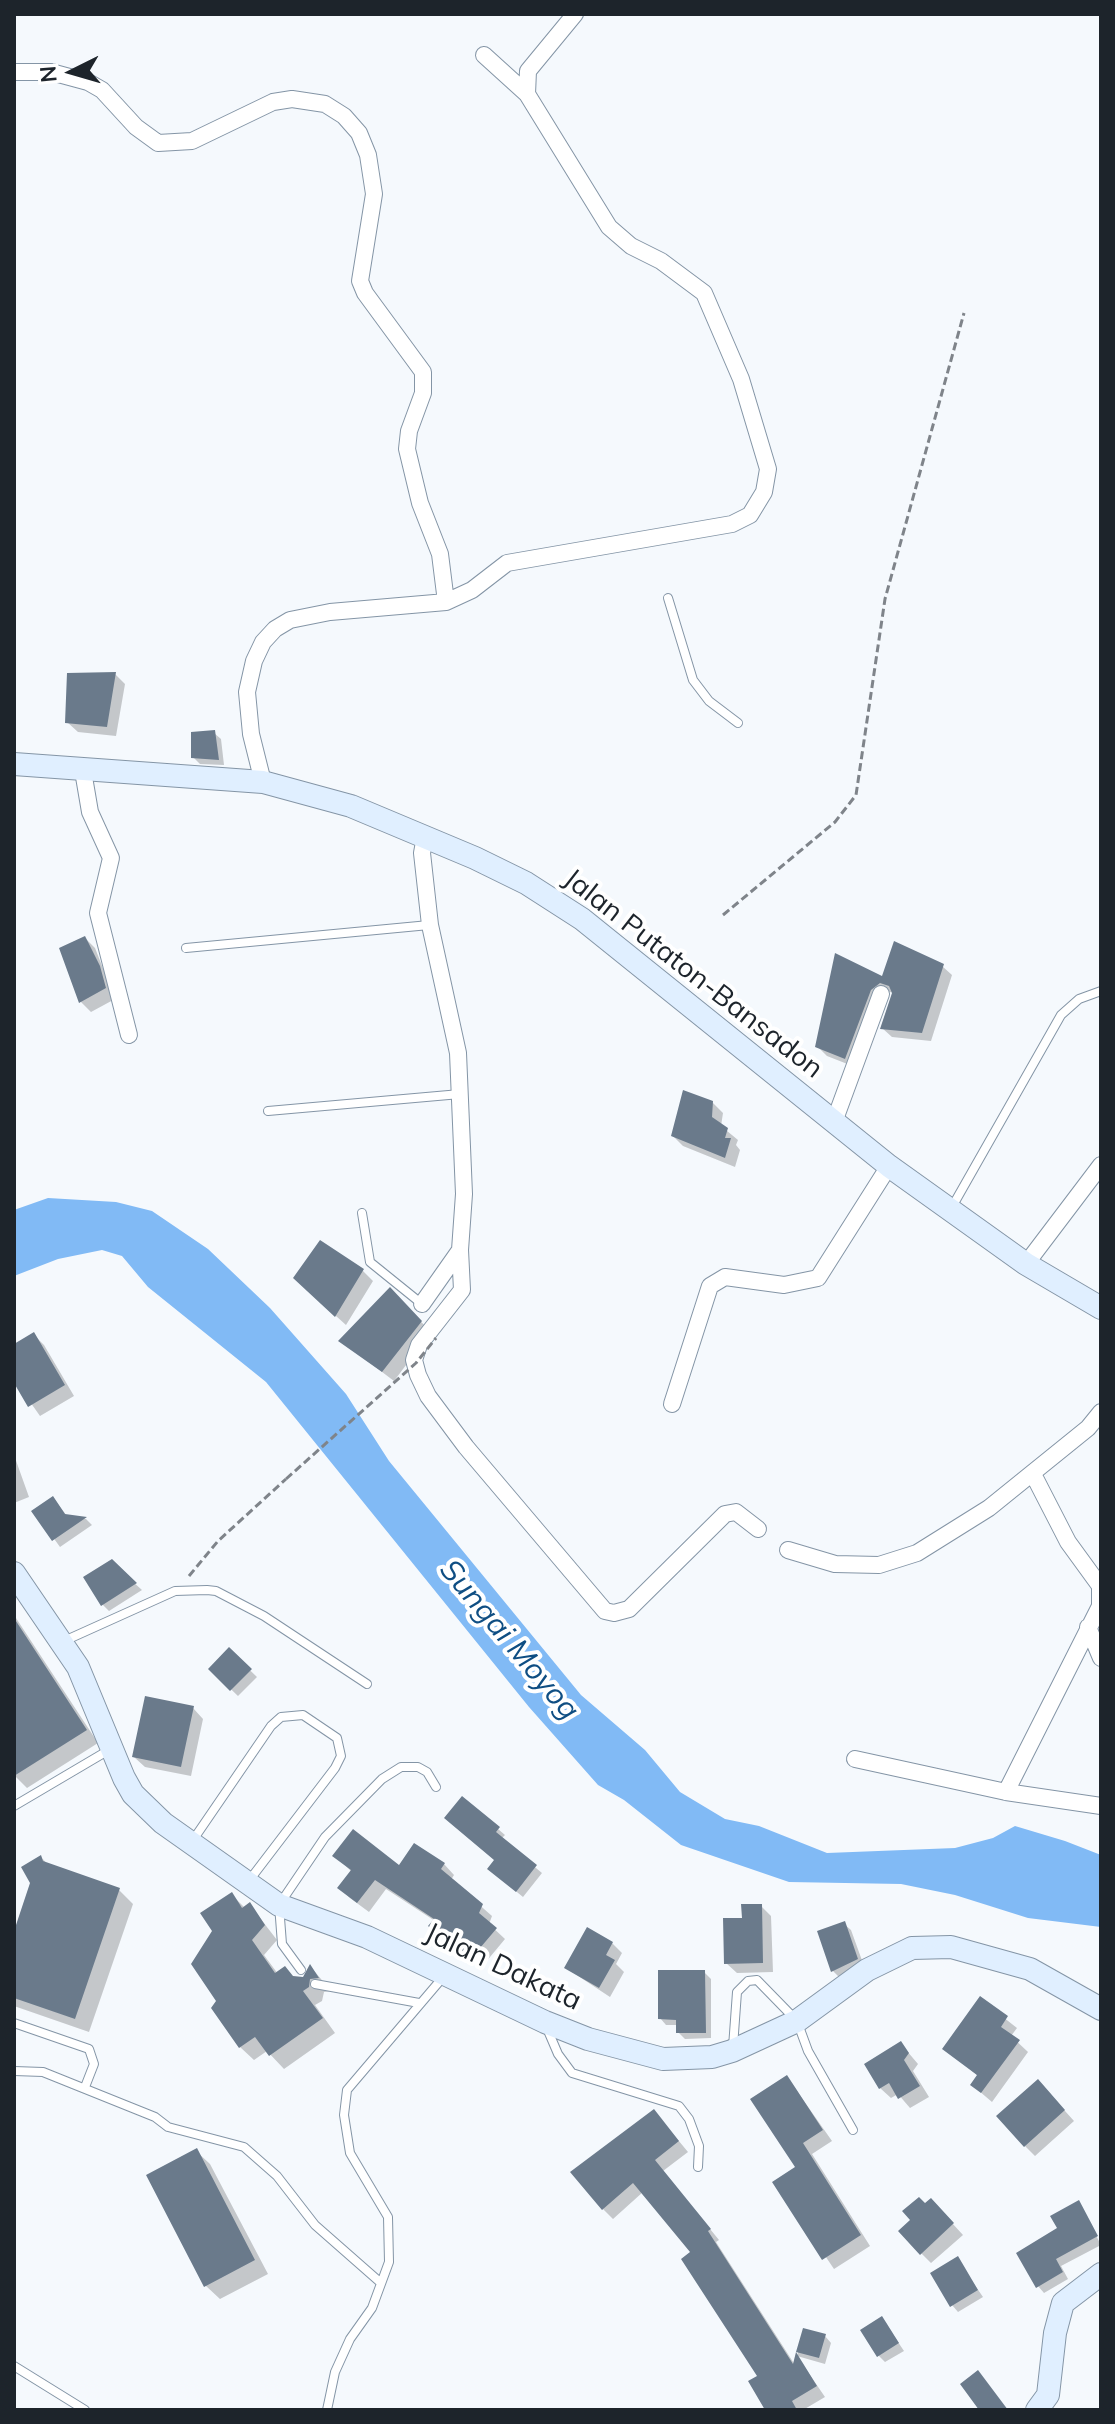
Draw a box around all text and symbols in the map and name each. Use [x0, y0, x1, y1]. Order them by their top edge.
north arrow [32, 32, 112, 112]
text: N [33, 65, 63, 84]
street label: Jalan Putaton-Bansadon [557, 862, 829, 1086]
water label: Sungai Moyog [432, 1553, 586, 1727]
street label: Jalan Dakata [420, 1916, 586, 2018]

